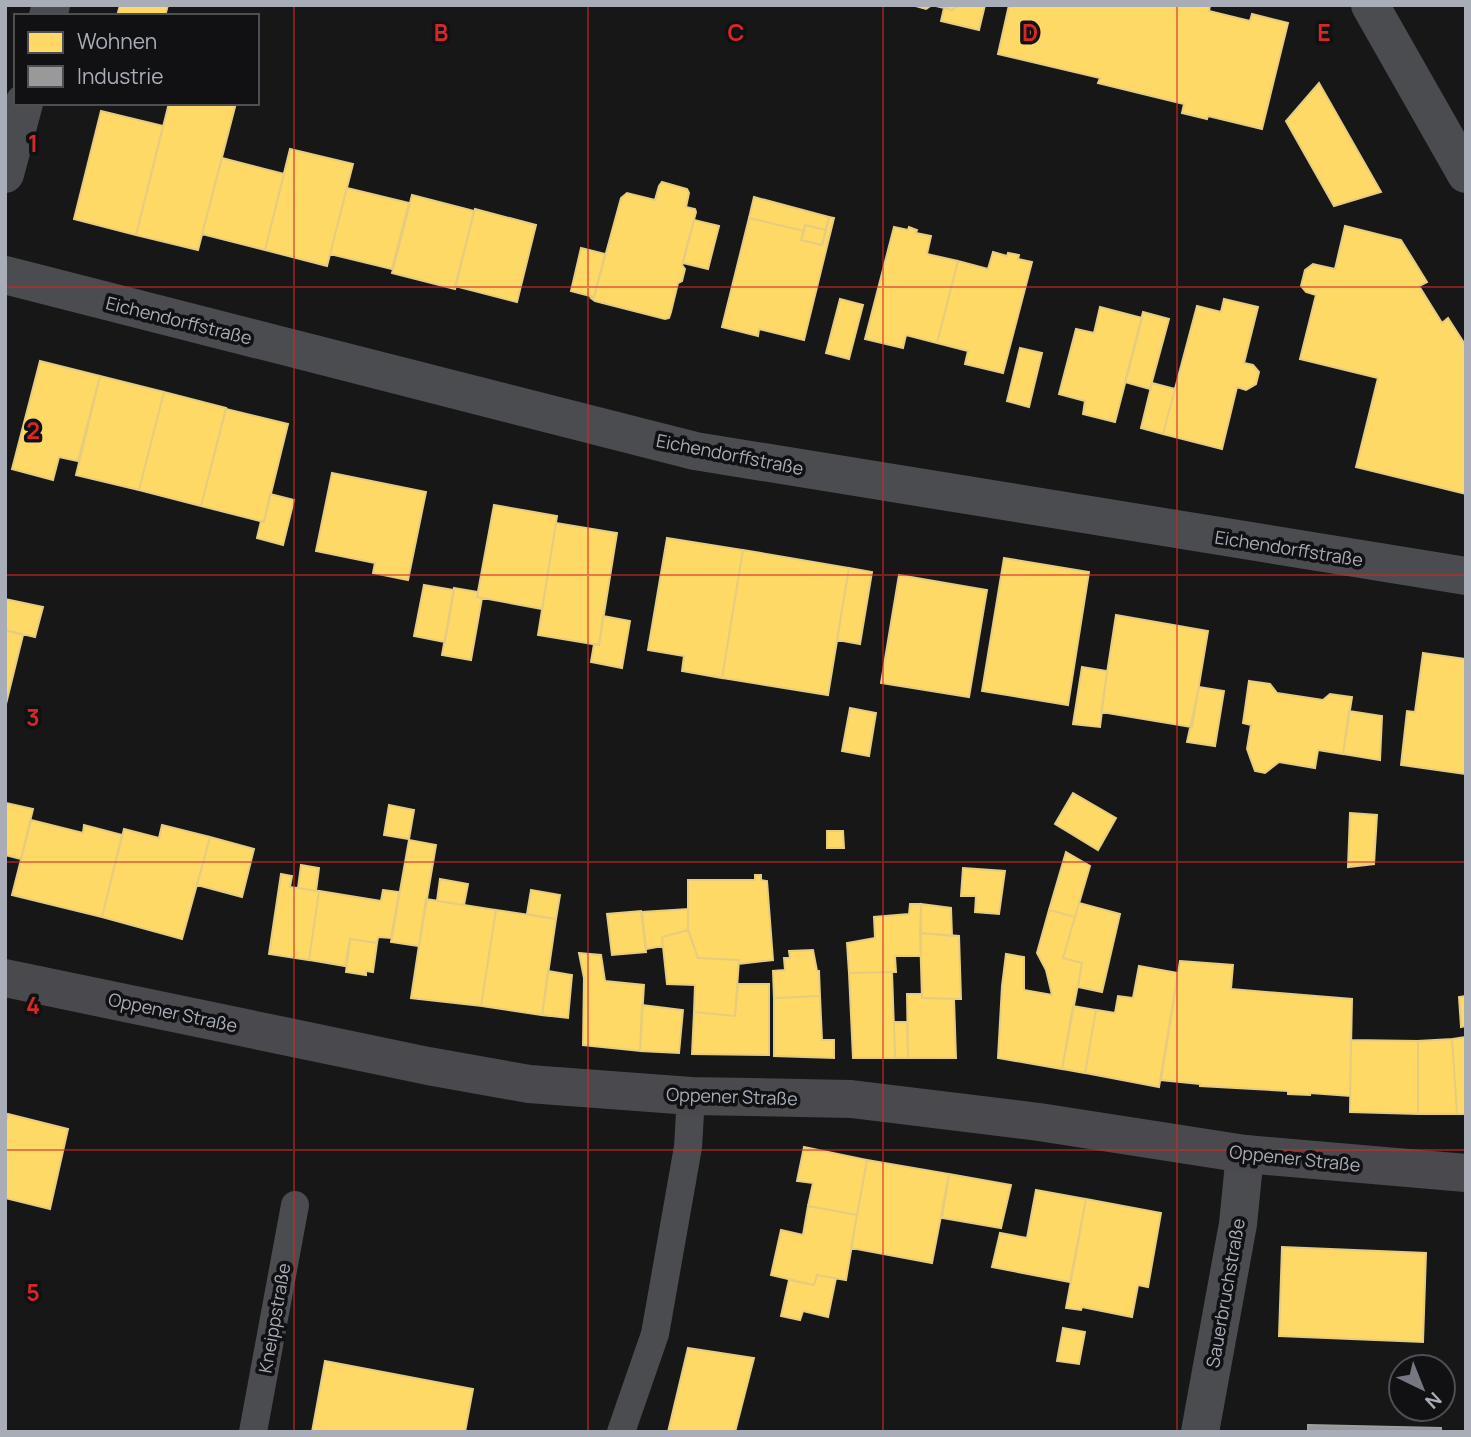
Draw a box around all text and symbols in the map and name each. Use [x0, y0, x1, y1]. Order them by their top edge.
legend [14, 14, 259, 105]
text: B [434, 16, 448, 48]
text: C [728, 16, 745, 48]
text: D [1022, 16, 1038, 48]
text: E [1317, 16, 1331, 48]
text: Wohnen [77, 27, 157, 55]
text: Industrie [77, 62, 163, 90]
text: 1 [28, 127, 38, 159]
street label: Eichendorffstraße [103, 290, 255, 350]
text: 2 [26, 414, 40, 446]
street label: Eichendorffstraße [654, 428, 806, 480]
street label: Eichendorffstraße [1213, 524, 1365, 572]
text: 3 [26, 701, 40, 733]
street label: Oppener Straße [106, 987, 240, 1037]
text: 4 [26, 989, 40, 1021]
street label: Oppener Straße [666, 1082, 798, 1110]
street label: Oppener Straße [1228, 1139, 1362, 1177]
street label: Sauerbruchstraße [1200, 1216, 1250, 1370]
street label: Kneippstraße [253, 1261, 295, 1375]
text: 5 [26, 1276, 40, 1308]
north arrow [1387, 1353, 1457, 1423]
text: N [1420, 1386, 1447, 1415]

